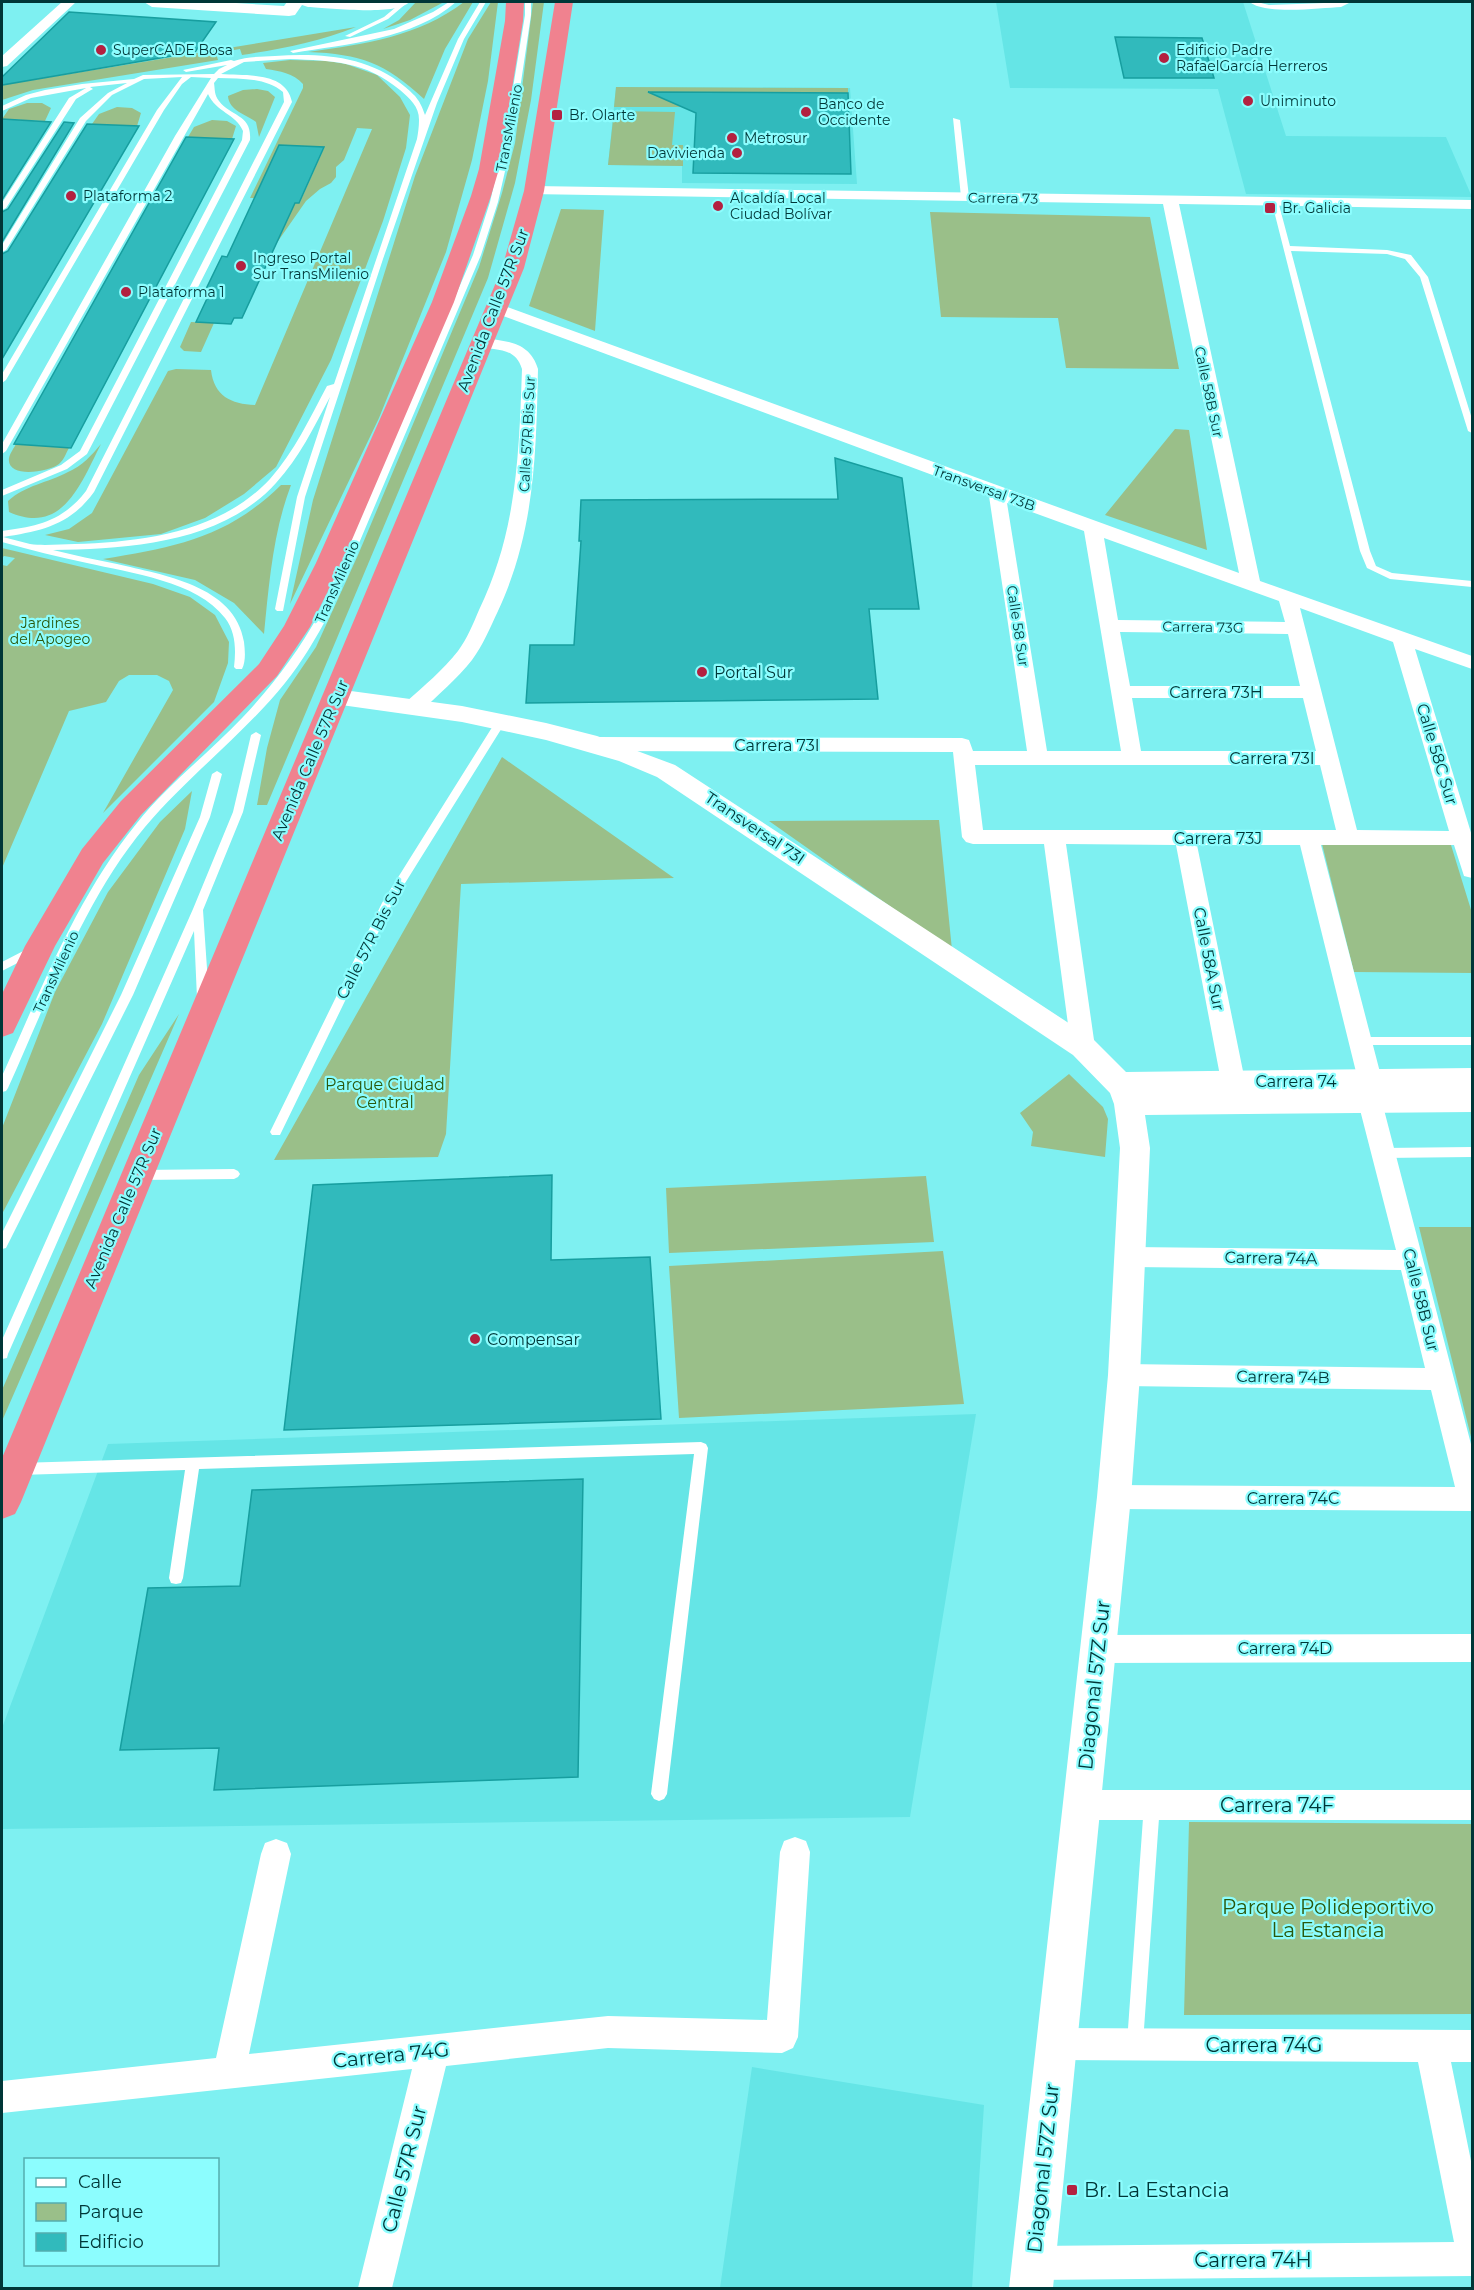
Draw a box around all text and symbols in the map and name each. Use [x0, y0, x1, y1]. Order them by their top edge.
place label: SuperCADE Bosa [113, 41, 233, 59]
place label: Edificio Padre RafaelGarcía Herreros [1176, 41, 1328, 75]
marker: SuperCADE Bosa [94, 43, 108, 57]
marker: Edificio Padre RafaelGarcía Herreros [1157, 51, 1171, 65]
street label: TransMilenio [492, 82, 526, 173]
place label: Uniminuto [1260, 92, 1336, 110]
marker: Uniminuto [1241, 94, 1255, 108]
place label: Banco de Occidente [818, 95, 890, 129]
marker: Banco de Occidente [799, 105, 813, 119]
place label: Br. Olarte [569, 106, 635, 124]
marker: Br. Olarte [550, 108, 564, 122]
place label: Metrosur [744, 129, 808, 147]
marker: Metrosur [725, 131, 739, 145]
place label: Davivienda [647, 144, 725, 162]
marker: Davivienda [730, 146, 744, 160]
place label: Plataforma 2 [83, 187, 172, 205]
street label: Carrera 73 [968, 188, 1038, 208]
marker: Plataforma 2 [64, 189, 78, 203]
place label: Alcaldía Local Ciudad Bolívar [730, 189, 832, 223]
marker: Alcaldía Local Ciudad Bolívar [711, 199, 725, 213]
place label: Br. Galicia [1282, 199, 1351, 217]
marker: Br. Galicia [1263, 201, 1277, 215]
street label: Avenida Calle 57R Sur [453, 226, 533, 394]
place label: Ingreso Portal Sur TransMilenio [253, 249, 369, 283]
marker: Ingreso Portal Sur TransMilenio [234, 259, 248, 273]
place label: Plataforma 1 [138, 283, 224, 301]
marker: Plataforma 1 [119, 285, 133, 299]
street label: Calle 58B Sur [1191, 345, 1227, 439]
street label: Calle 57R Bis Sur [515, 375, 539, 492]
street label: Transversal 73B [930, 461, 1038, 515]
street label: TransMilenio [311, 538, 363, 626]
street label: Calle 58 Sur [1003, 584, 1033, 668]
park label: Jardines del Apogeo [10, 614, 90, 648]
street label: Carrera 73G [1162, 617, 1244, 637]
place label: Portal Sur [714, 663, 793, 682]
marker: Portal Sur [695, 665, 709, 679]
street label: Avenida Calle 57R Sur [267, 677, 353, 843]
street label: Carrera 73H [1169, 683, 1263, 702]
street label: Calle 58C Sur [1413, 701, 1461, 807]
street label: Carrera 73I [734, 736, 820, 755]
street label: Carrera 73I [1229, 749, 1315, 768]
street label: Transversal 73I [702, 788, 808, 868]
street label: Carrera 73J [1174, 829, 1262, 848]
street label: Calle 57R Bis Sur [332, 876, 410, 1002]
street label: Calle 58A Sur [1190, 906, 1228, 1012]
street label: TransMilenio [29, 928, 83, 1016]
street label: Carrera 74 [1255, 1072, 1337, 1091]
park label: Parque Ciudad Central [325, 1075, 445, 1112]
street label: Avenida Calle 57R Sur [80, 1125, 166, 1291]
street label: Calle 58B Sur [1399, 1246, 1443, 1354]
street label: Carrera 74A [1225, 1248, 1318, 1268]
place label: Compensar [487, 1330, 580, 1349]
marker: Compensar [468, 1332, 482, 1346]
street label: Carrera 74B [1236, 1367, 1330, 1387]
street label: Carrera 74C [1247, 1489, 1339, 1508]
street label: Diagonal 57Z Sur [1073, 1599, 1115, 1771]
street label: Carrera 74D [1238, 1639, 1332, 1658]
street label: Carrera 74F [1220, 1793, 1334, 1817]
park label: Parque Polideportivo La Estancia [1222, 1895, 1434, 1942]
street label: Carrera 74G [1205, 2033, 1323, 2057]
street label: Carrera 74G [331, 2037, 451, 2073]
street label: Diagonal 57Z Sur [1022, 2082, 1064, 2254]
street label: Calle 57R Sur [377, 2103, 431, 2235]
legend [24, 2158, 219, 2266]
text: Calle [78, 2171, 122, 2193]
place label: Br. La Estancia [1084, 2178, 1230, 2202]
marker: Br. La Estancia [1065, 2183, 1079, 2197]
text: Parque [78, 2201, 144, 2223]
text: Edificio [78, 2231, 144, 2253]
street label: Carrera 74H [1194, 2248, 1312, 2272]

